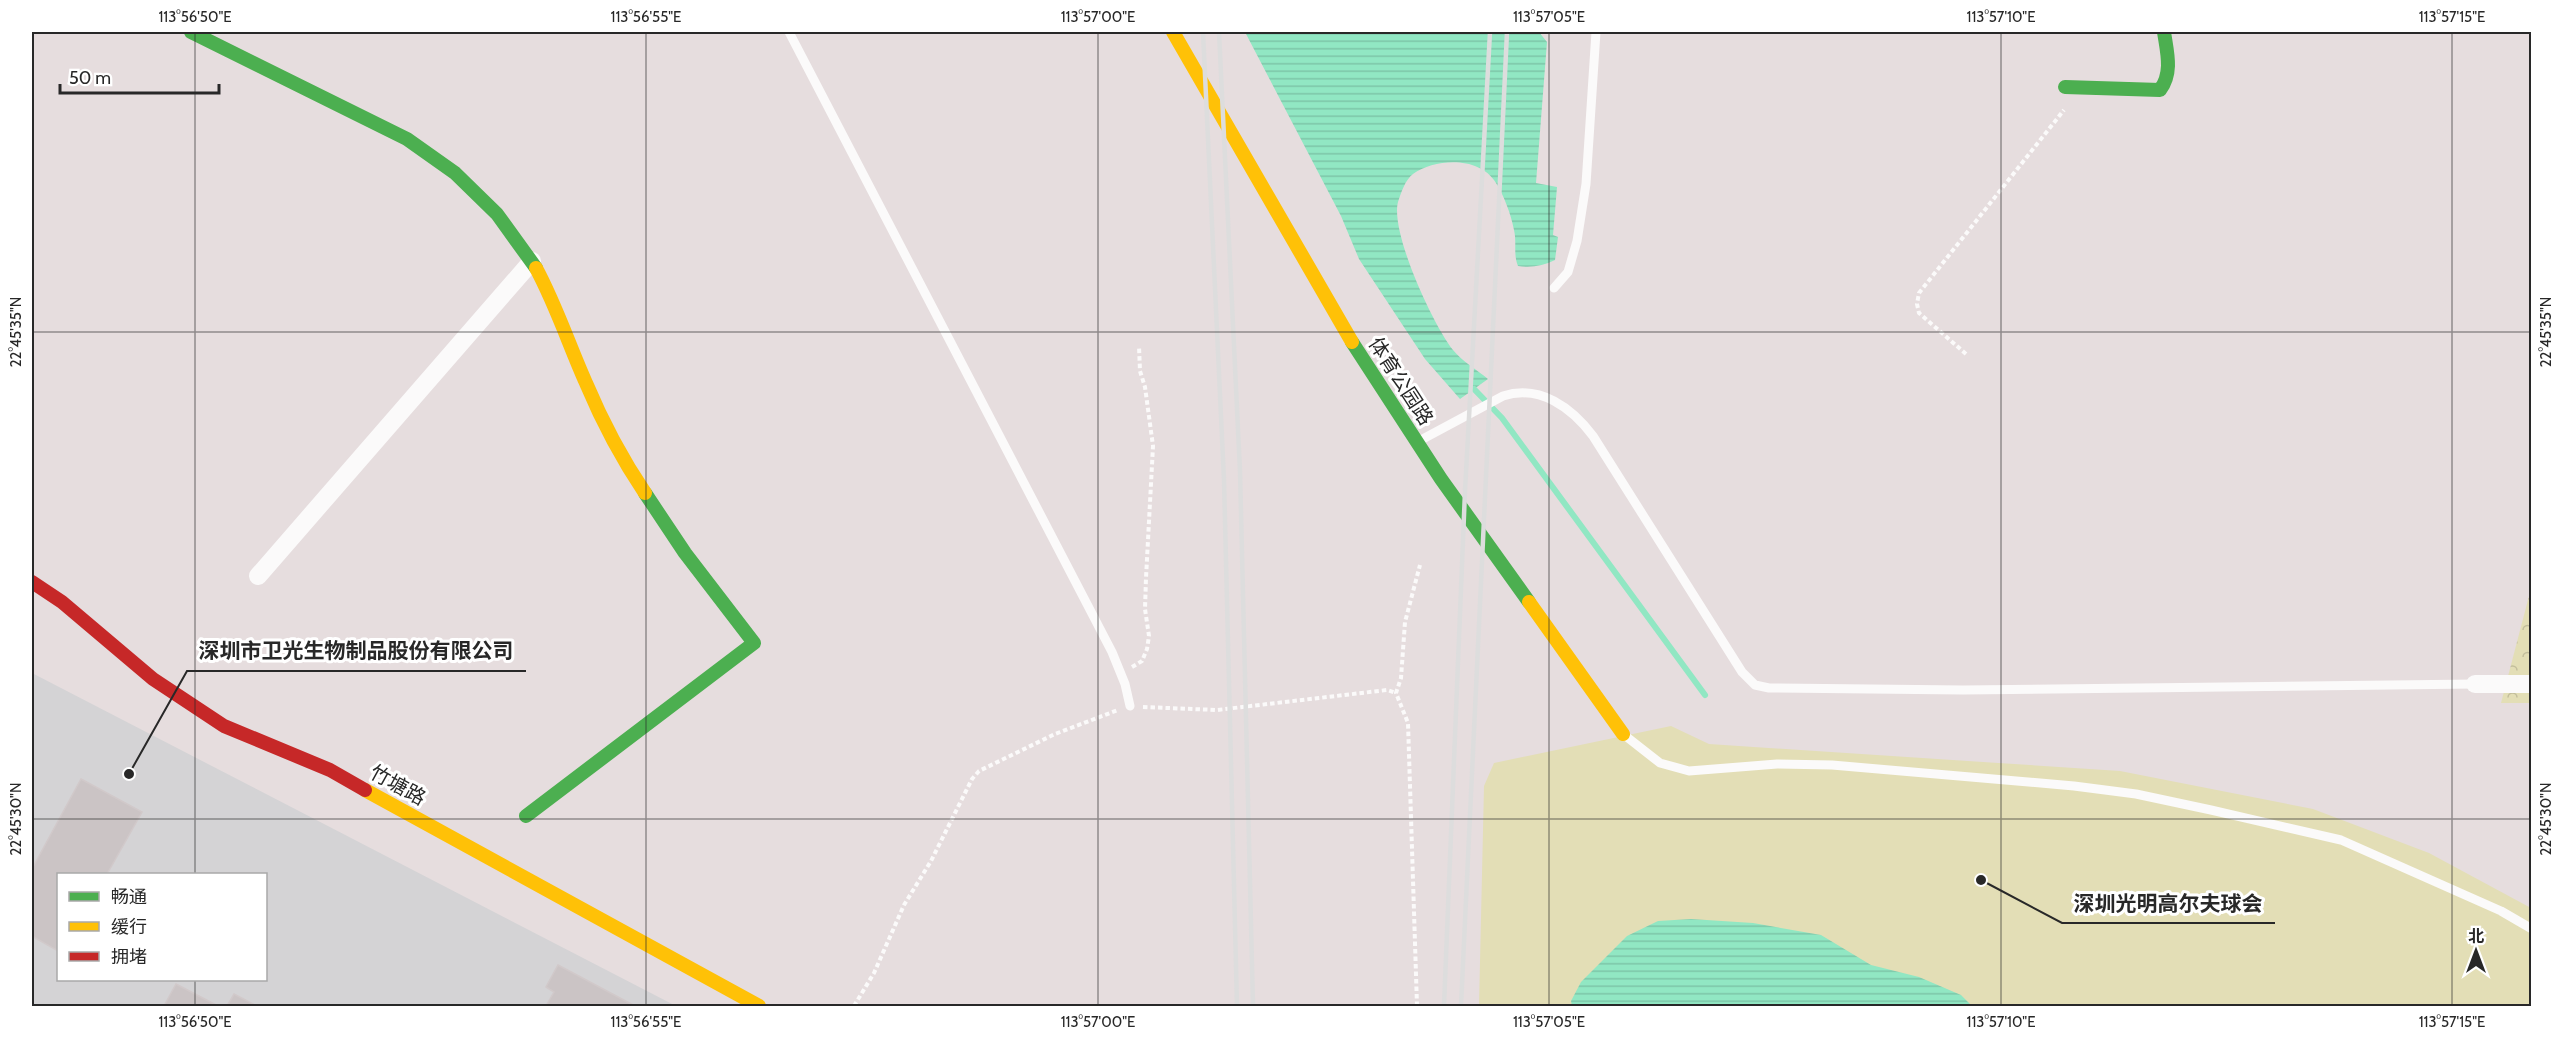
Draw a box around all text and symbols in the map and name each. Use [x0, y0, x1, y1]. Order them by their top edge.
text: 113°56'50"E [158, 8, 232, 26]
text: 113°56'55"E [611, 8, 681, 26]
text: 113°57'00"E [1061, 8, 1135, 26]
text: 113°57'05"E [1513, 8, 1585, 26]
text: 113°57'10"E [1967, 8, 2036, 26]
text: 113°57'15"E [2419, 8, 2485, 26]
scale bar [60, 57, 219, 95]
text: 50 m [69, 67, 111, 89]
text: 22°45'35"N [7, 297, 25, 367]
text: 22°45'35"N [2537, 297, 2555, 367]
street label: 体育公园路 [1364, 333, 1438, 429]
callout: 深圳市卫光生物制品股份有限公司 [187, 632, 526, 671]
text: 深圳市卫光生物制品股份有限公司 [199, 638, 514, 663]
street label: 竹塘路 [366, 760, 430, 810]
text: 22°45'30"N [7, 782, 25, 856]
text: 22°45'30"N [2537, 782, 2555, 856]
legend [57, 873, 267, 981]
callout: 深圳光明高尔夫球会 [2062, 884, 2275, 923]
text: 畅通 [111, 886, 147, 908]
text: 深圳光明高尔夫球会 [2074, 891, 2263, 916]
text: 缓行 [111, 916, 147, 938]
north arrow [2446, 921, 2506, 981]
text: 北 [2468, 927, 2484, 946]
text: 拥堵 [111, 946, 147, 968]
text: 113°56'50"E [158, 1013, 232, 1031]
text: 113°56'55"E [611, 1013, 681, 1031]
text: 113°57'00"E [1061, 1013, 1135, 1031]
text: 113°57'05"E [1513, 1013, 1585, 1031]
text: 113°57'10"E [1967, 1013, 2036, 1031]
text: 113°57'15"E [2419, 1013, 2485, 1031]

